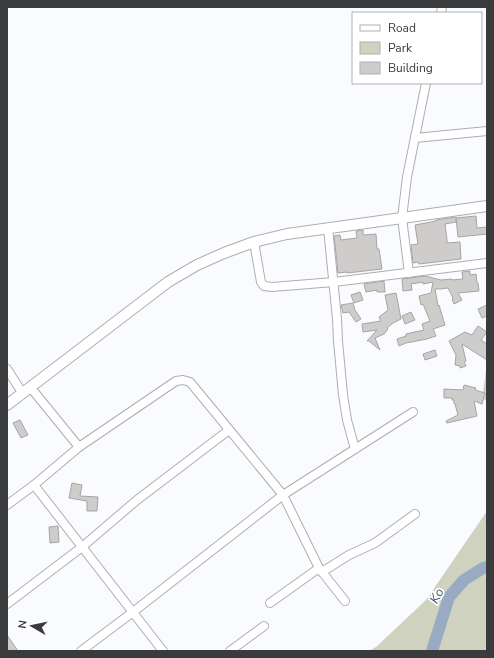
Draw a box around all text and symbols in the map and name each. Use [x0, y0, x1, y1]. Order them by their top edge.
legend [352, 12, 482, 84]
text: Road [388, 20, 416, 36]
text: Park [388, 40, 413, 56]
text: Building [388, 60, 433, 76]
water label: Ko [426, 585, 448, 607]
north arrow [12, 606, 52, 646]
text: N [15, 619, 31, 630]

